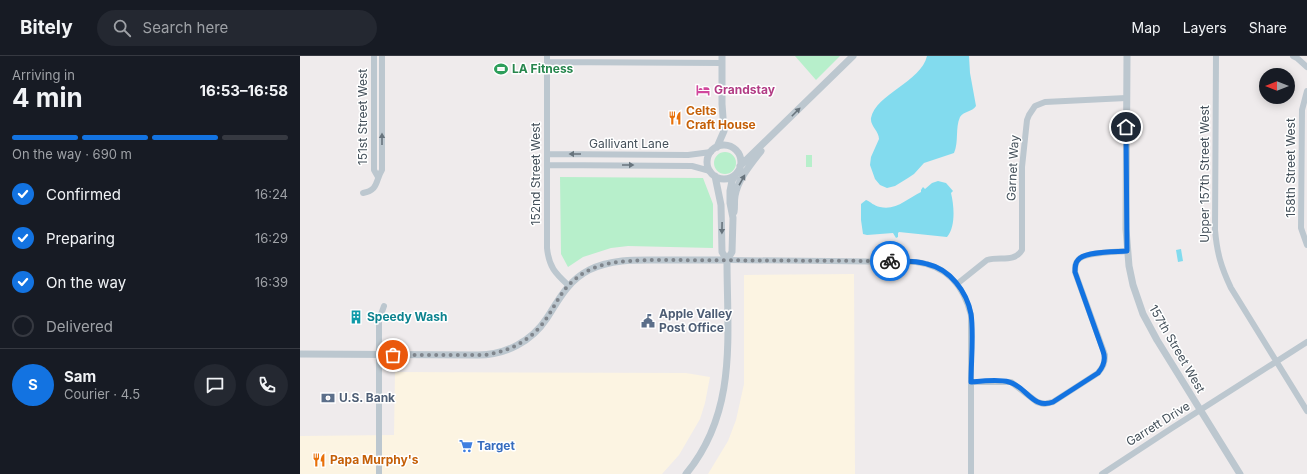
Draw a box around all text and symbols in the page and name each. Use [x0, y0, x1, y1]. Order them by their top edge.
search box [97, 10, 377, 46]
text: Bitely [20, 16, 73, 39]
icon: search [111, 17, 133, 39]
text: Search here [143, 18, 228, 37]
text: Map [1132, 19, 1161, 36]
text: Layers [1183, 19, 1227, 36]
text: Share [1249, 19, 1287, 36]
sports icon: LA Fitness [493, 61, 509, 77]
place label: LA Fitness [512, 61, 574, 76]
text: Arriving in [12, 67, 75, 83]
north arrow [1259, 68, 1295, 104]
map controls [1259, 68, 1295, 104]
street label: 151st Street West [355, 69, 370, 165]
text: 16:53–16:58 [199, 81, 288, 100]
text: 4 min [12, 82, 83, 113]
hotel icon: Grandstay [695, 82, 711, 98]
place label: Grandstay [714, 82, 776, 97]
place label: Celts Craft House [686, 103, 756, 132]
street label: Upper 157th Street West [1197, 105, 1212, 243]
one-way arrow [791, 107, 801, 117]
restaurant icon: Celts Craft House [667, 110, 683, 126]
pin [1109, 110, 1143, 144]
icon: home [1115, 116, 1137, 138]
street label: 158th Street West [1283, 118, 1298, 218]
street label: 152nd Street West [528, 122, 543, 226]
one-way arrow [379, 132, 385, 145]
street label: Garnet Way [1003, 134, 1022, 201]
street label: Gallivant Lane [589, 136, 669, 151]
text: On the way · 690 m [12, 146, 132, 162]
one-way arrow [568, 151, 581, 157]
one-way arrow [622, 162, 635, 168]
one-way arrow [738, 174, 745, 186]
icon: check [12, 183, 34, 205]
text: Confirmed [46, 185, 121, 204]
text: 16:24 [255, 186, 288, 202]
one-way arrow [719, 222, 725, 235]
icon: check [12, 227, 34, 249]
text: Preparing [46, 229, 115, 248]
text: 16:29 [255, 230, 288, 246]
courier [870, 241, 910, 281]
icon: bike [879, 250, 901, 272]
icon: check [12, 271, 34, 293]
text: On the way [46, 273, 126, 292]
text: 16:39 [255, 274, 288, 290]
street label: 157th Street West [1146, 302, 1209, 395]
place label: Apple Valley Post Office [659, 306, 733, 335]
building icon: Speedy Wash [348, 309, 364, 325]
place label: Speedy Wash [367, 309, 447, 324]
public building icon: Apple Valley Post Office [640, 313, 656, 329]
text: Delivered [46, 317, 113, 336]
pin [376, 338, 410, 372]
icon: bag [382, 344, 404, 366]
button: chat [194, 364, 236, 406]
button: phone [246, 364, 288, 406]
text: Sam [64, 367, 96, 386]
text: S [28, 375, 38, 394]
text: Courier · 4.5 [64, 386, 140, 402]
bank icon: U.S. Bank [320, 390, 336, 406]
place label: U.S. Bank [339, 390, 395, 405]
street label: Garrett Drive [1123, 398, 1192, 449]
supermarket icon: Target [458, 438, 474, 454]
place label: Target [477, 438, 515, 453]
restaurant icon: Papa Murphy's [311, 452, 327, 468]
place label: Papa Murphy's [330, 452, 419, 467]

